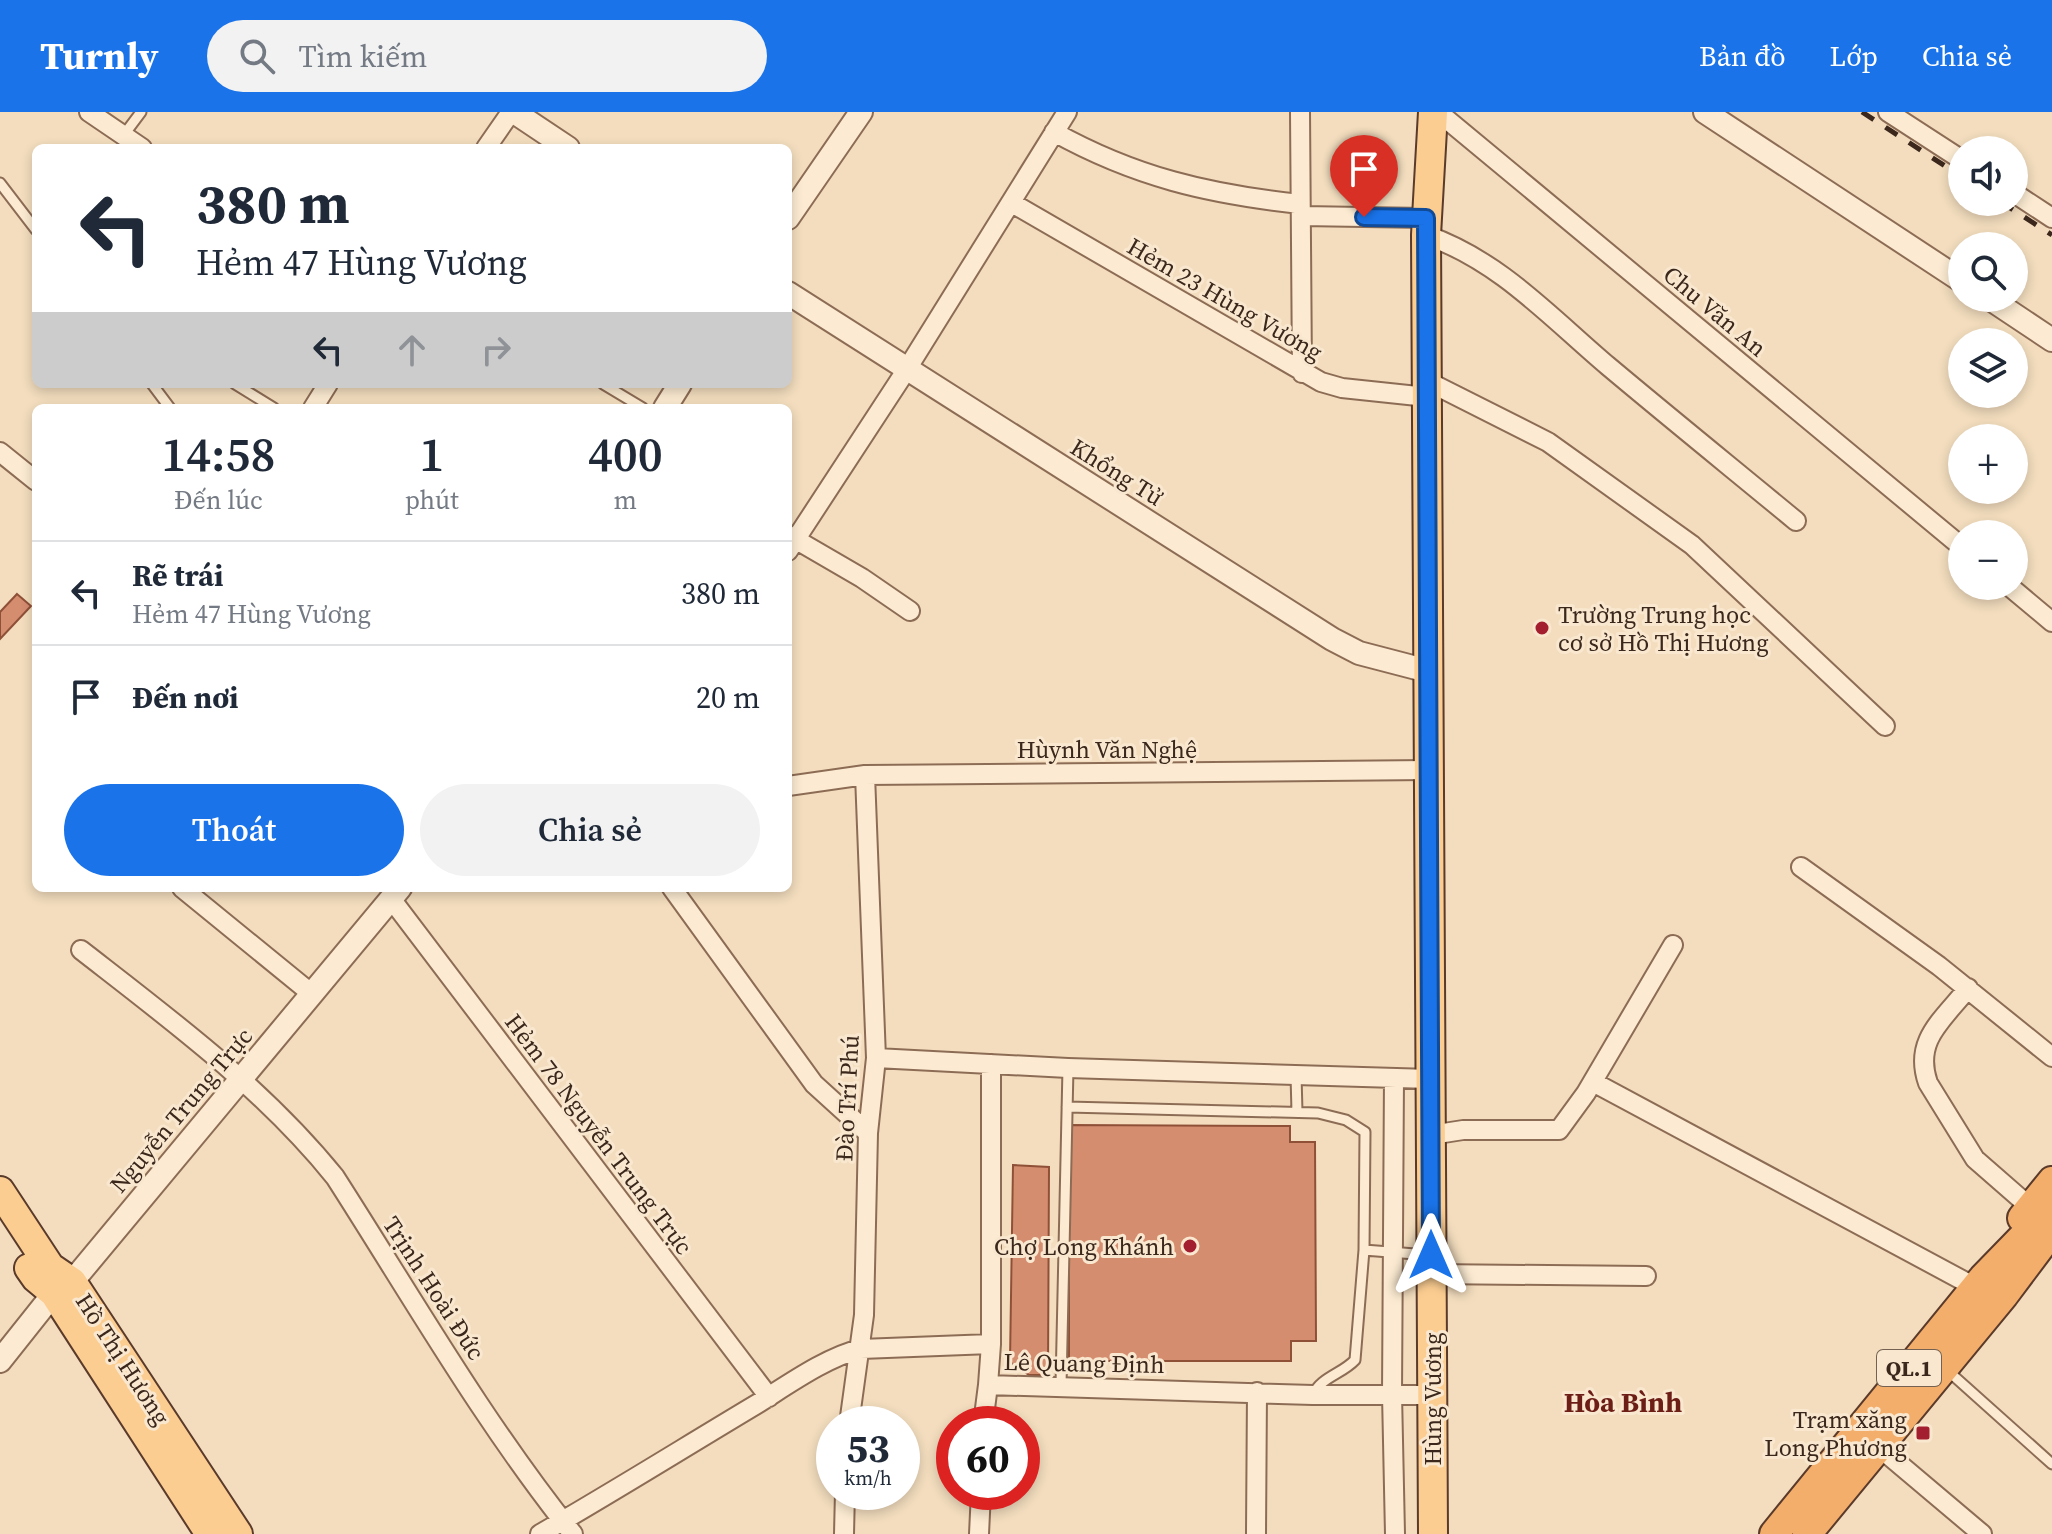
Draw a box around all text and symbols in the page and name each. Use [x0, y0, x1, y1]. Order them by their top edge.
search box [207, 20, 767, 92]
text: Turnly [40, 30, 159, 82]
icon: search [235, 34, 279, 78]
text: Tìm kiếm [299, 36, 427, 77]
text: Bản đồ [1699, 37, 1786, 75]
text: Lớp [1830, 37, 1878, 75]
text: Chia sẻ [1922, 37, 2012, 75]
pin [1330, 135, 1398, 217]
map controls [1948, 136, 2028, 600]
button: sound [1948, 136, 2028, 216]
icon: arrive [1342, 147, 1386, 191]
text: 380 m [196, 165, 350, 242]
icon: left [64, 176, 168, 280]
street label: Hẻm 23 Hùng Vương [1121, 230, 1329, 368]
button: search [1948, 232, 2028, 312]
text: Hẻm 47 Hùng Vương [196, 238, 527, 287]
street label: Chu Văn An [1656, 258, 1774, 364]
icon: left [306, 328, 350, 372]
icon: ahead [390, 328, 434, 372]
icon: right [474, 328, 518, 372]
button: layers [1948, 328, 2028, 408]
text: 14:58 [161, 421, 275, 487]
text: 1 [419, 421, 444, 487]
text: 400 [588, 421, 663, 487]
button: + [1948, 424, 2028, 504]
street label: Khổng Tử [1064, 431, 1170, 513]
text: Đến lúc [174, 482, 263, 518]
text: phút [405, 482, 459, 518]
text: m [614, 482, 637, 518]
button: − [1948, 520, 2028, 600]
text: Rẽ trái [132, 555, 223, 596]
icon: left [64, 571, 108, 615]
text: 380 m [681, 573, 760, 614]
text: Hẻm 47 Hùng Vương [132, 596, 371, 632]
place label: Trường Trung học cơ sở Hồ Thị Hương [1558, 598, 1769, 659]
marker: Trường Trung học cơ sở Hồ Thị Hương [1533, 619, 1551, 637]
icon: arrive [64, 675, 108, 719]
text: Đến nơi [132, 677, 239, 718]
text: 20 m [696, 677, 760, 718]
street label: Hùynh Văn Nghệ [1017, 733, 1197, 766]
button: Thoát [64, 784, 404, 876]
button: Chia sẻ [420, 784, 760, 876]
street label: Hẻm 78 Nguyễn Trung Trực [497, 1007, 701, 1261]
street label: Nguyễn Trung Trực [102, 1020, 260, 1200]
street label: Đào Trí Phú [827, 1034, 867, 1162]
street label: Trịnh Hoài Đức [375, 1210, 493, 1366]
position arrow [1389, 1213, 1473, 1297]
place label: Chợ Long Khánh [994, 1230, 1174, 1263]
marker: Chợ Long Khánh [1181, 1237, 1199, 1255]
street label: Hồ Thị Hương [68, 1287, 178, 1431]
street label: Hùng Vương [1416, 1332, 1449, 1466]
street label: Lê Quang Định [1003, 1345, 1165, 1381]
road number: QL.1 [1877, 1350, 1941, 1386]
district label: Hòa Bình [1564, 1383, 1682, 1421]
place label: Trạm xăng Long Phương [1764, 1403, 1907, 1464]
speed limit sign: 60 [936, 1406, 1040, 1510]
text: 53 [846, 1421, 890, 1475]
marker: Trạm xăng Long Phương [1914, 1424, 1932, 1442]
text: km/h [844, 1464, 892, 1492]

